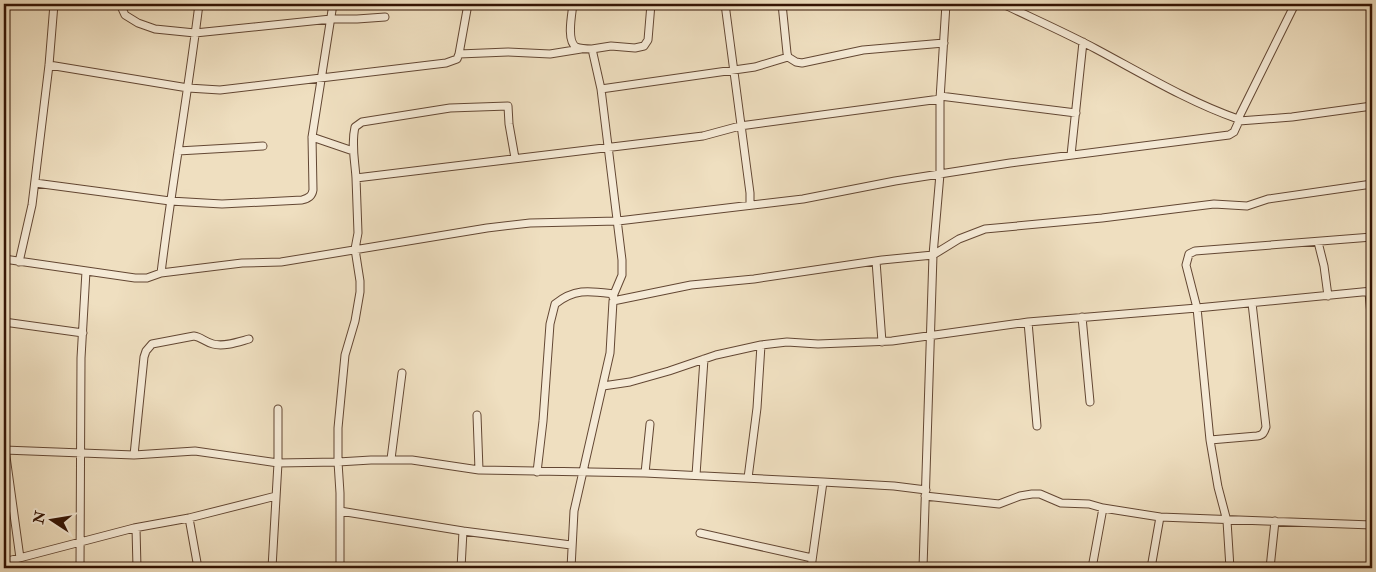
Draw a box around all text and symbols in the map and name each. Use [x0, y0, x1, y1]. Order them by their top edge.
north arrow [28, 494, 78, 544]
text: N [30, 509, 49, 526]

